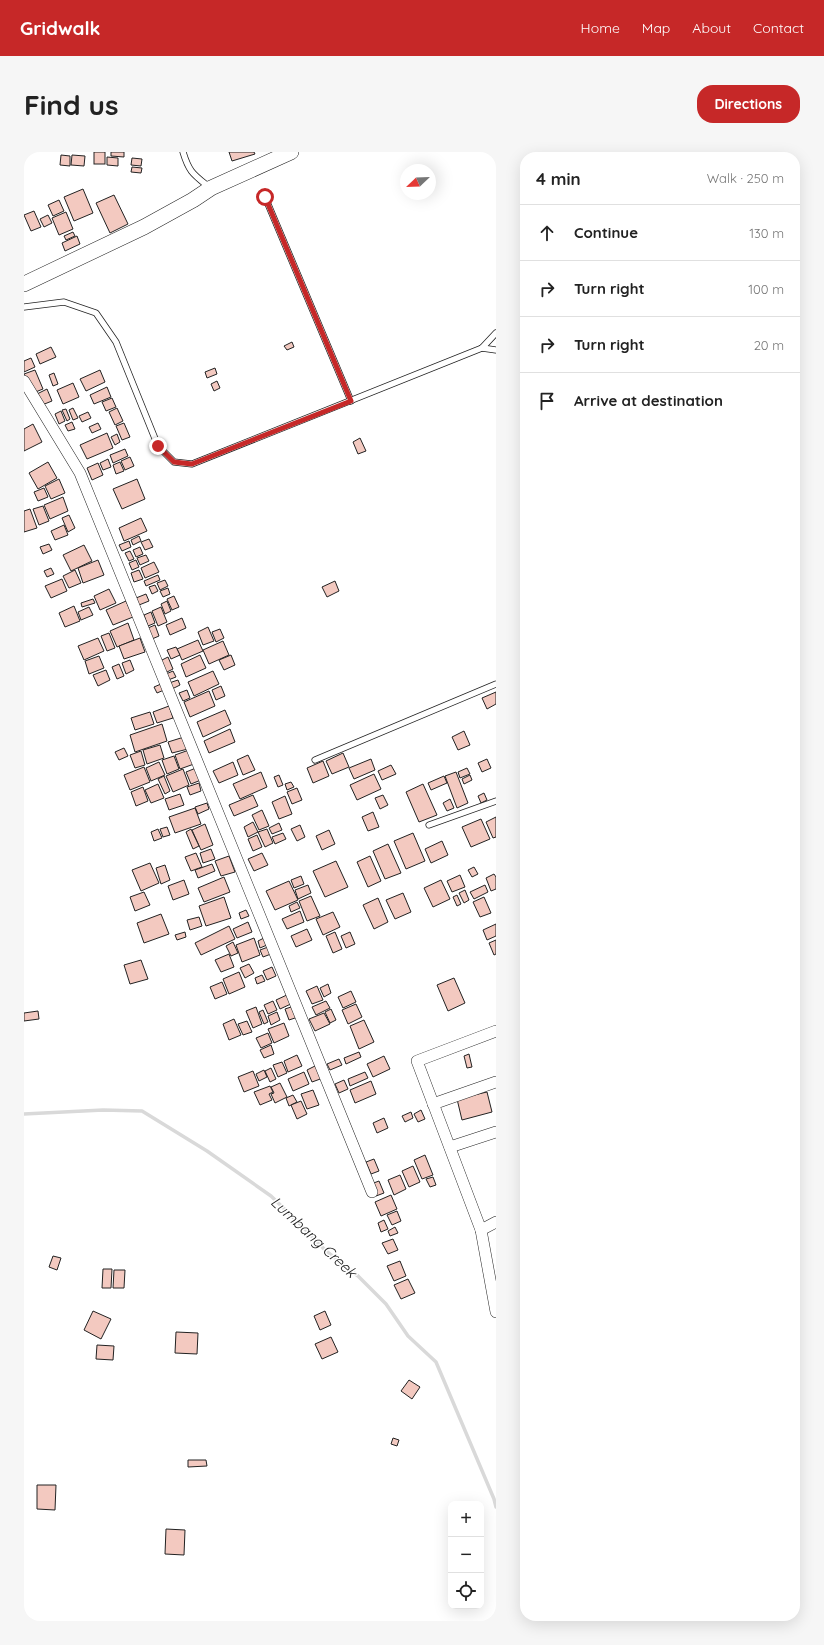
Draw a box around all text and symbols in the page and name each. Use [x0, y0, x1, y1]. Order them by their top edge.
text: Gridwalk [20, 16, 100, 40]
text: Home [581, 19, 620, 37]
text: Map [642, 19, 670, 37]
text: About [692, 19, 731, 37]
text: Contact [753, 19, 804, 37]
button: Directions [697, 85, 800, 123]
text: Find us [24, 87, 118, 122]
north arrow [400, 164, 436, 200]
text: 4 min [536, 168, 581, 189]
text: Walk · 250 m [707, 170, 784, 186]
route start [256, 188, 274, 206]
icon: ahead [536, 222, 558, 244]
text: Continue [574, 223, 638, 242]
text: 130 m [749, 225, 784, 241]
icon: right [536, 278, 558, 300]
text: Turn right [574, 279, 645, 298]
text: 100 m [748, 281, 784, 297]
icon: right [536, 334, 558, 356]
text: Turn right [574, 335, 645, 354]
text: 20 m [754, 337, 784, 353]
icon: arrive [536, 390, 558, 412]
text: Arrive at destination [574, 391, 723, 410]
route end [149, 437, 167, 455]
water label: Lumbang Creek [267, 1192, 362, 1283]
map controls [448, 1501, 484, 1609]
button: + [448, 1501, 484, 1537]
button: − [448, 1537, 484, 1573]
button: locate [448, 1573, 484, 1609]

